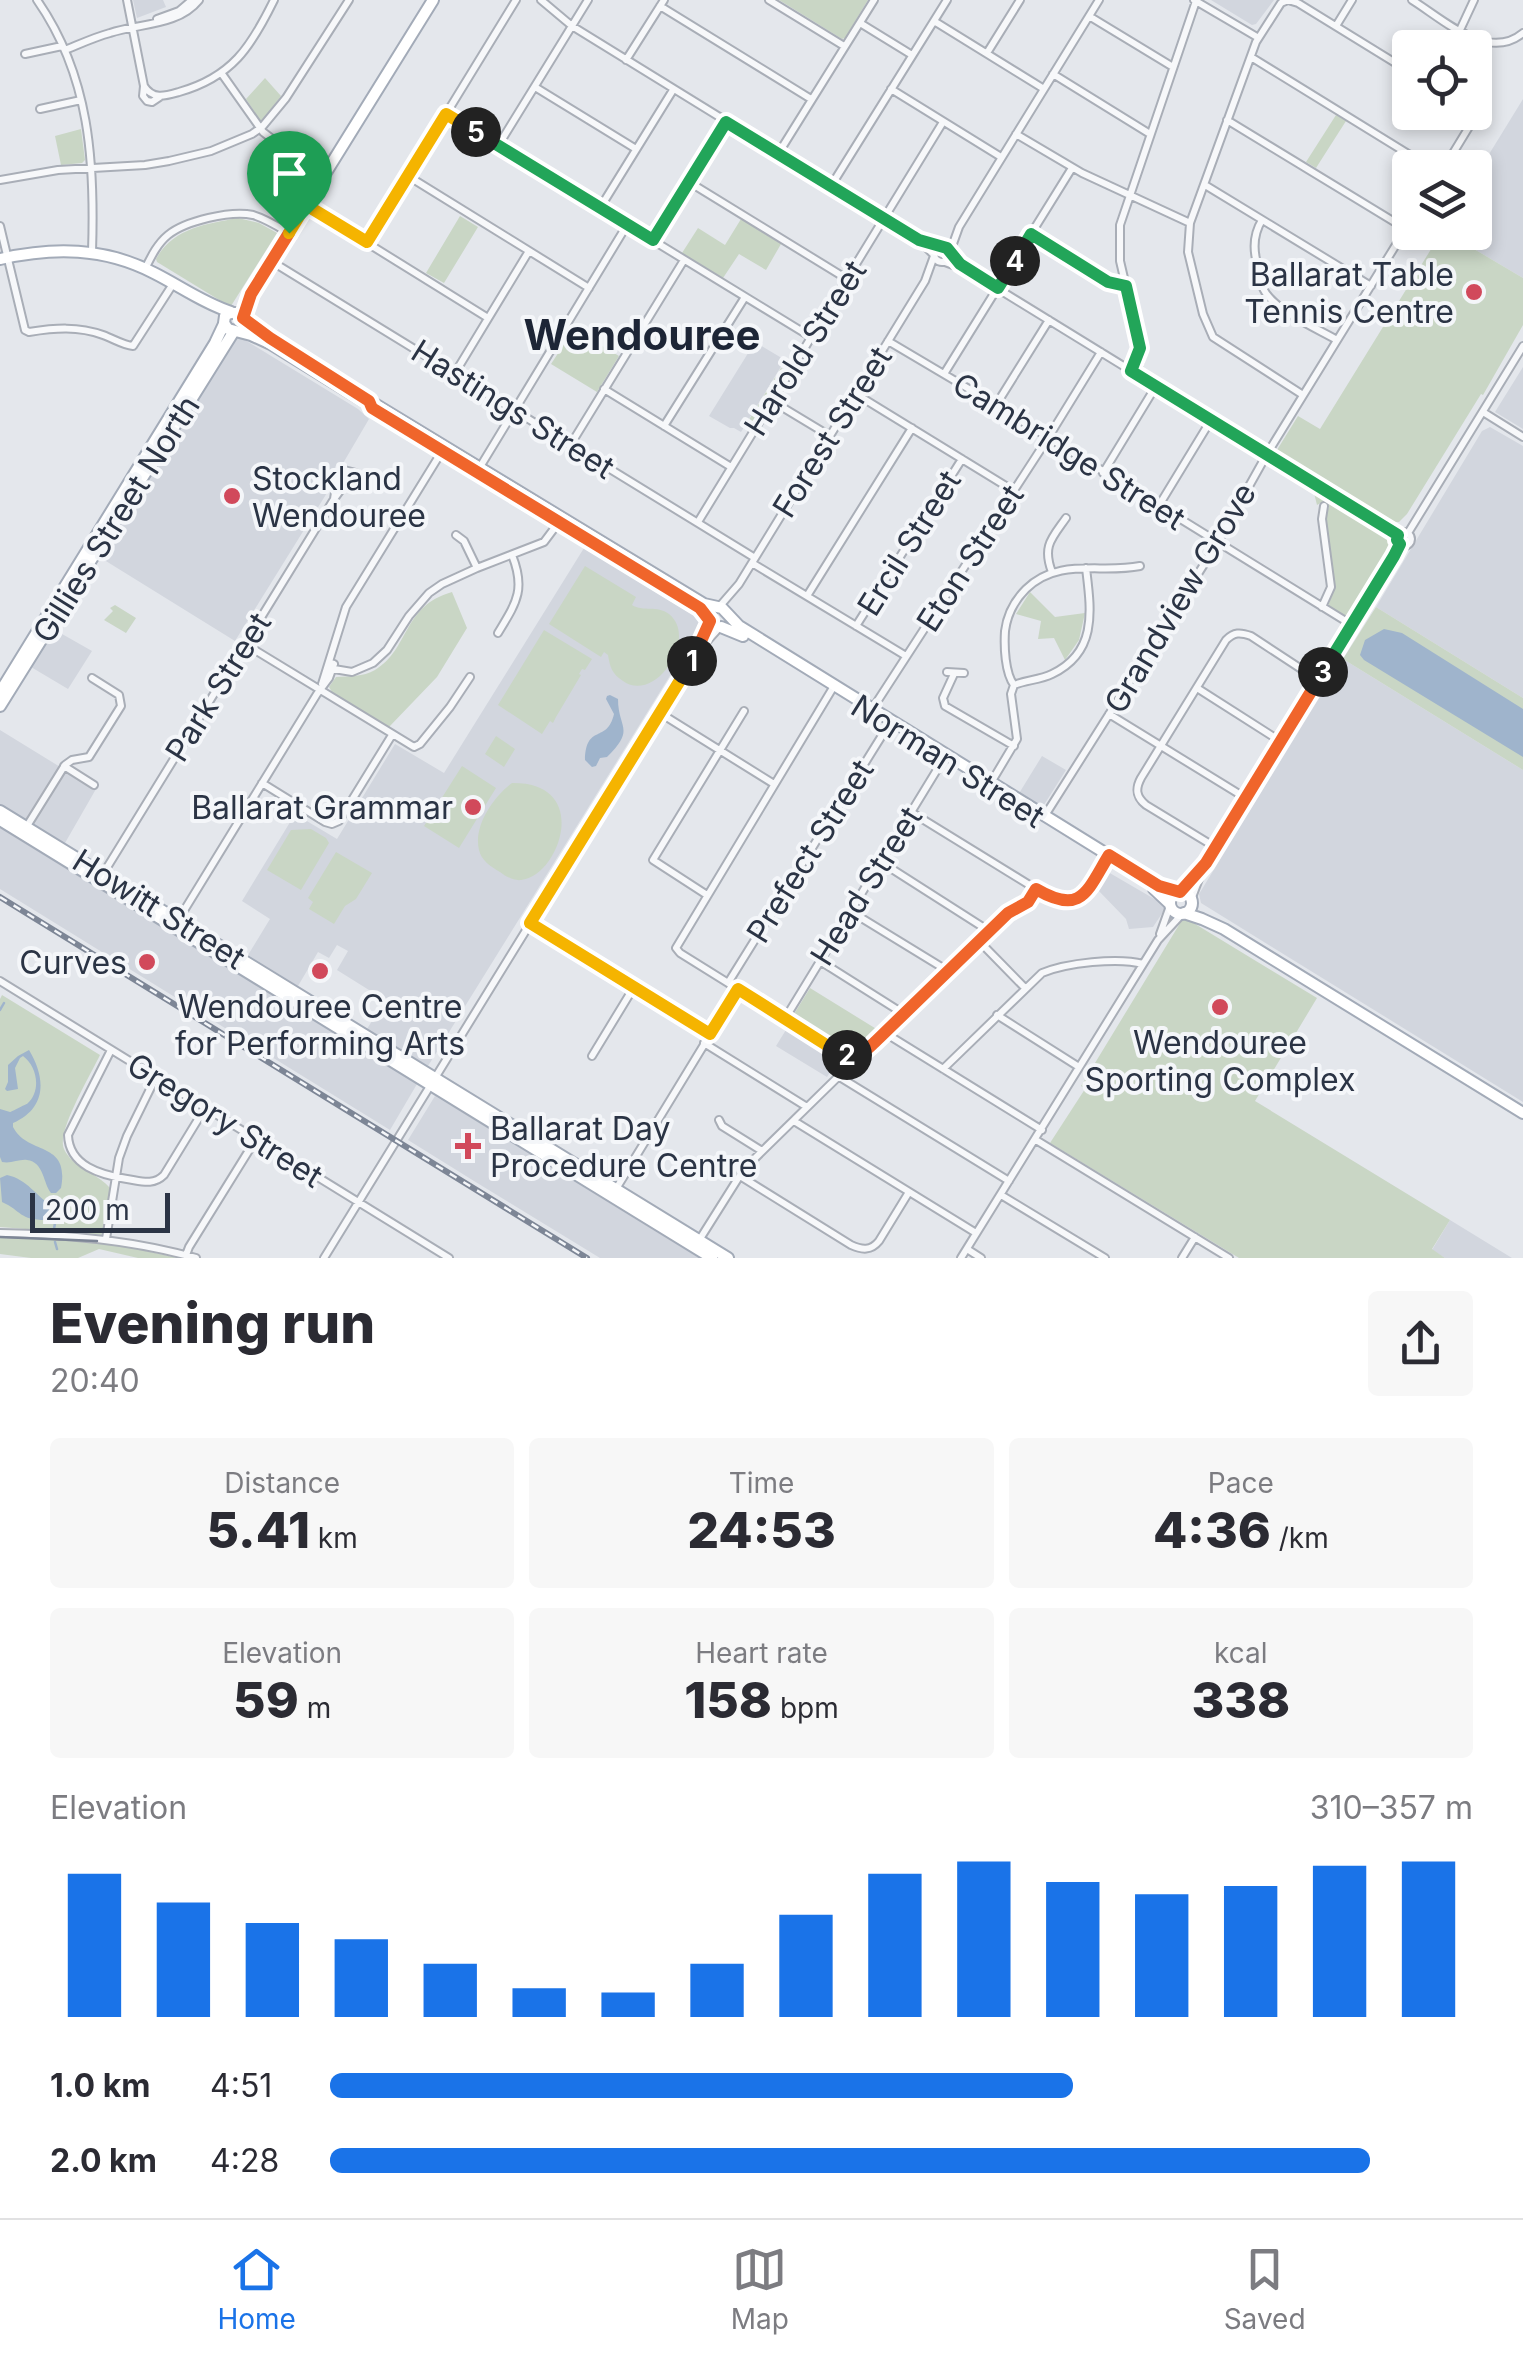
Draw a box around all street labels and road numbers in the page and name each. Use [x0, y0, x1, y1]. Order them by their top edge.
street label: Harold Street [736, 253, 874, 443]
street label: Hastings Street [404, 331, 622, 487]
street label: Forest Street [764, 340, 900, 524]
street label: Cambridge Street [946, 364, 1192, 538]
street label: Gillies Street North [24, 388, 208, 650]
street label: Ercil Street [849, 463, 969, 623]
street label: Grandview Grove [1096, 476, 1264, 720]
street label: Eton Street [908, 477, 1032, 639]
street label: Park Street [157, 606, 279, 768]
street label: Norman Street [844, 686, 1052, 836]
street label: Prefect Street [738, 752, 882, 950]
street label: Head Street [802, 800, 930, 972]
street label: Howitt Street [66, 841, 252, 977]
street label: Gregory Street [120, 1044, 330, 1196]

